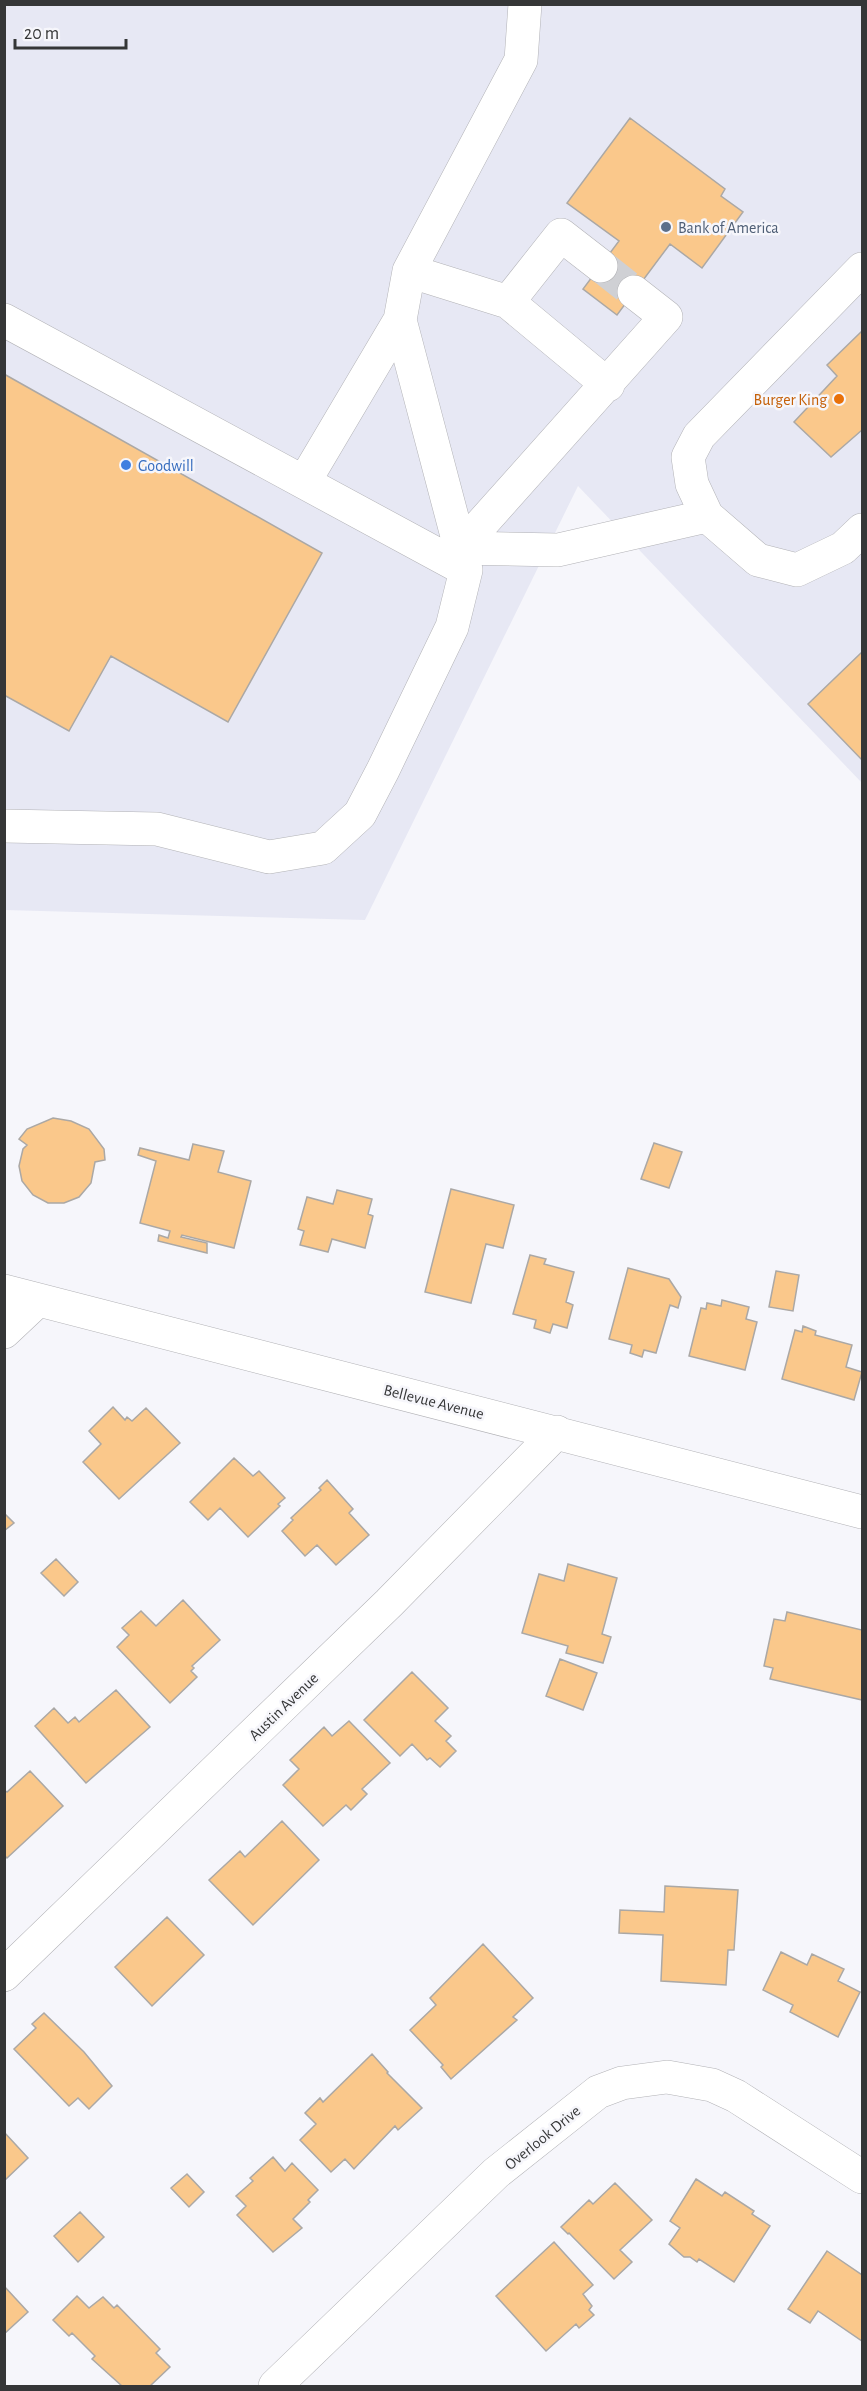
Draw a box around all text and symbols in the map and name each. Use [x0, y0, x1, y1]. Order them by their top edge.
scale bar [15, 12, 126, 50]
text: 20 m [24, 25, 59, 43]
marker: Bank of America [659, 220, 673, 234]
place label: Bank of America [678, 220, 779, 236]
place label: Burger King [754, 392, 827, 408]
marker: Burger King [832, 392, 846, 406]
marker: Goodwill [119, 458, 133, 472]
place label: Goodwill [138, 458, 194, 474]
street label: Bellevue Avenue [382, 1382, 485, 1422]
street label: Austin Avenue [246, 1670, 321, 1744]
street label: Overlook Drive [502, 2103, 583, 2173]

